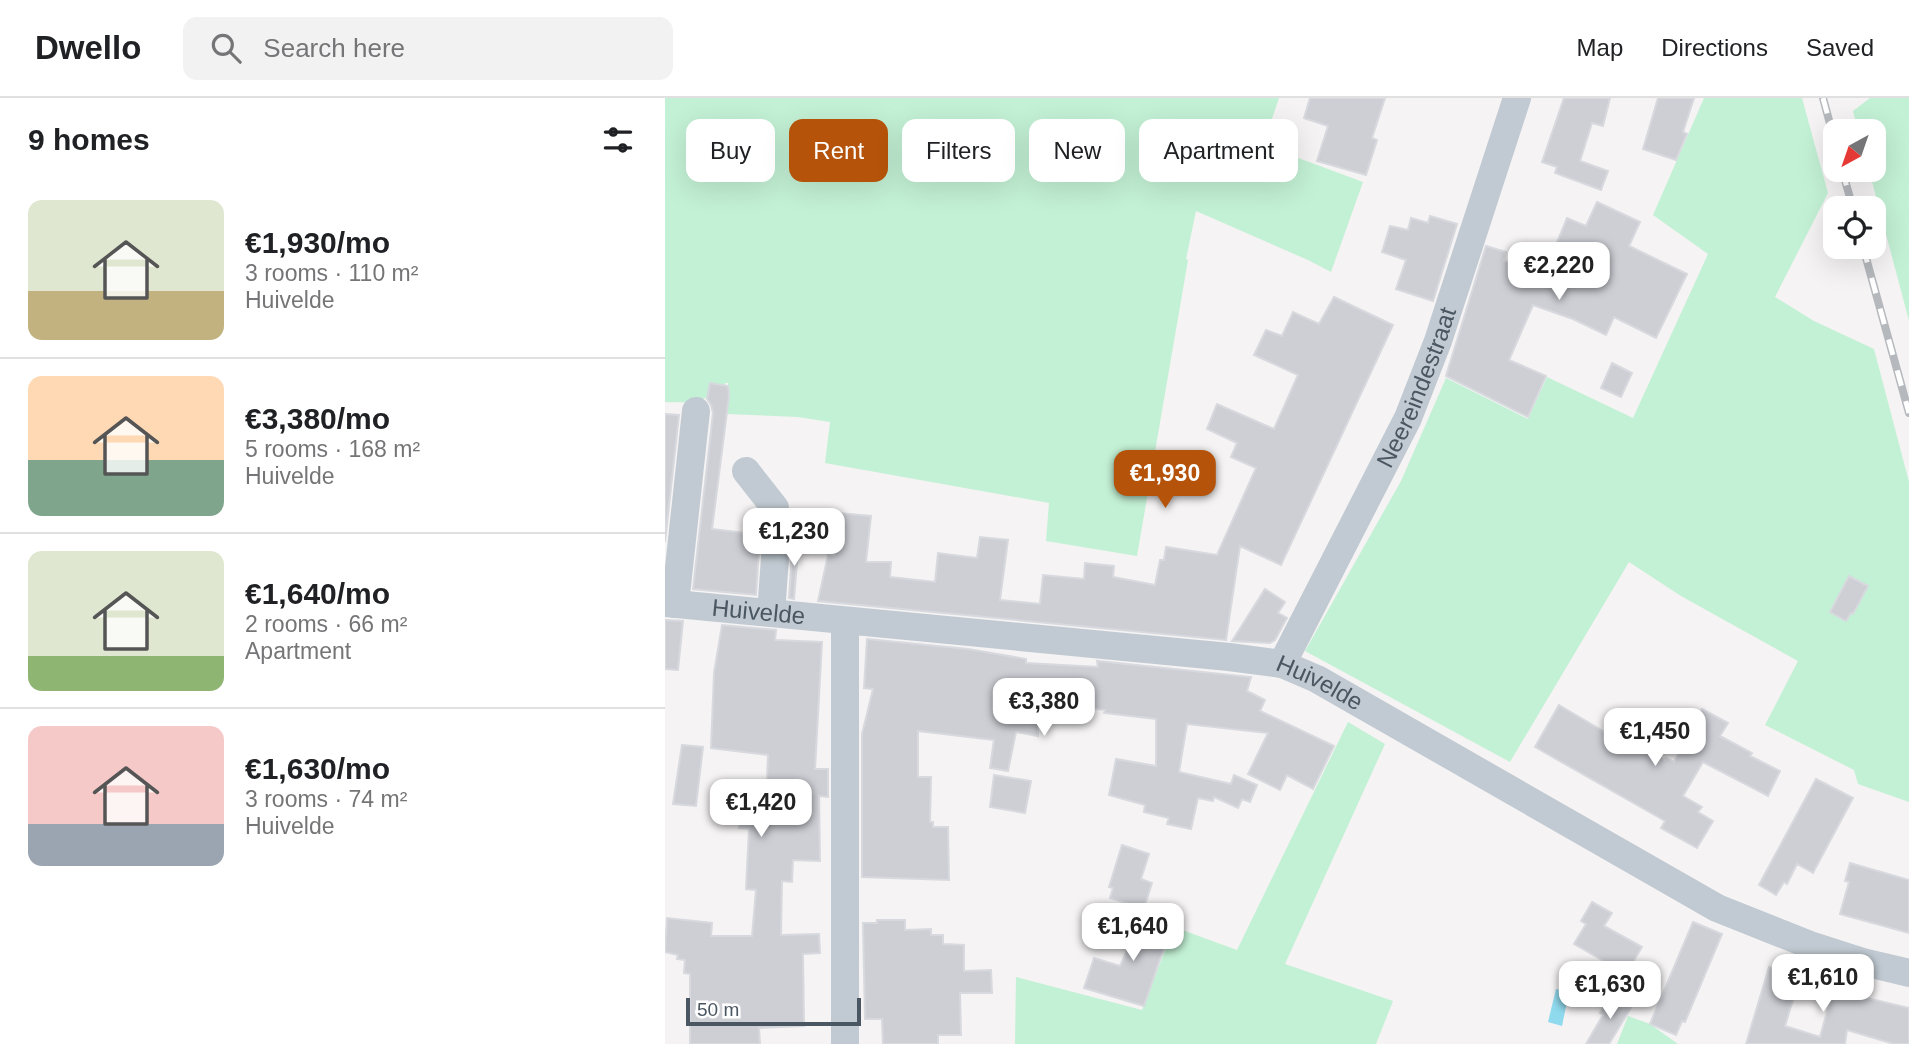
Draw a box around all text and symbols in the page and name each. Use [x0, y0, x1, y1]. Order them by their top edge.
search box [183, 17, 673, 80]
text: Dwello [35, 29, 141, 66]
icon: search [207, 29, 245, 67]
text: Search here [263, 33, 405, 63]
text: Map [1577, 34, 1623, 61]
text: Directions [1661, 34, 1768, 61]
text: Saved [1806, 34, 1874, 61]
chip: Buy [686, 119, 775, 182]
chip: Rent [789, 119, 888, 182]
chip: Filters [902, 119, 1015, 182]
chip: New [1029, 119, 1125, 182]
chip: Apartment [1139, 119, 1298, 182]
north arrow [1823, 119, 1887, 182]
map controls [1823, 119, 1886, 259]
icon: filters [599, 121, 637, 159]
text: 9 homes [28, 123, 150, 156]
button: locate [1823, 196, 1886, 259]
text: €1,930/mo [245, 226, 390, 259]
icon: home [84, 228, 168, 312]
pin: €2,220 [1502, 242, 1616, 302]
text: €2,220 [1524, 252, 1594, 278]
text: 3 rooms · 110 m² [245, 260, 418, 286]
text: Huivelde [245, 287, 335, 313]
street label: Neereindestraat [1371, 304, 1461, 472]
text: €3,380/mo [245, 402, 390, 435]
icon: home [84, 404, 168, 488]
text: 5 rooms · 168 m² [245, 436, 420, 462]
pin: €1,930 [1108, 450, 1222, 510]
text: €1,930 [1130, 460, 1200, 486]
text: Huivelde [245, 463, 335, 489]
pin: €1,230 [737, 508, 851, 568]
text: €1,230 [759, 518, 829, 544]
text: €1,640/mo [245, 577, 390, 610]
icon: home [84, 579, 168, 663]
street label: Huivelde [711, 594, 806, 629]
text: 2 rooms · 66 m² [245, 611, 407, 637]
text: Apartment [245, 638, 351, 664]
street label: Huivelde [1272, 649, 1368, 715]
pin: €3,380 [987, 678, 1101, 738]
text: €3,380 [1009, 688, 1079, 714]
pin: €1,450 [1598, 708, 1712, 768]
text: €1,450 [1620, 718, 1690, 744]
text: €1,630/mo [245, 752, 390, 785]
icon: home [84, 754, 168, 838]
pin: €1,420 [704, 780, 818, 839]
text: 3 rooms · 74 m² [245, 786, 407, 812]
text: €1,420 [726, 789, 796, 815]
text: Huivelde [245, 813, 335, 839]
pin: €1,640 [1076, 904, 1190, 963]
text: €1,640 [1098, 913, 1168, 939]
pin: €1,610 [1766, 954, 1880, 1014]
pin: €1,630 [1553, 962, 1667, 1021]
text: €1,610 [1788, 964, 1858, 990]
text: €1,630 [1575, 971, 1645, 997]
scale bar [686, 995, 861, 1027]
text: 50 m [697, 999, 739, 1020]

